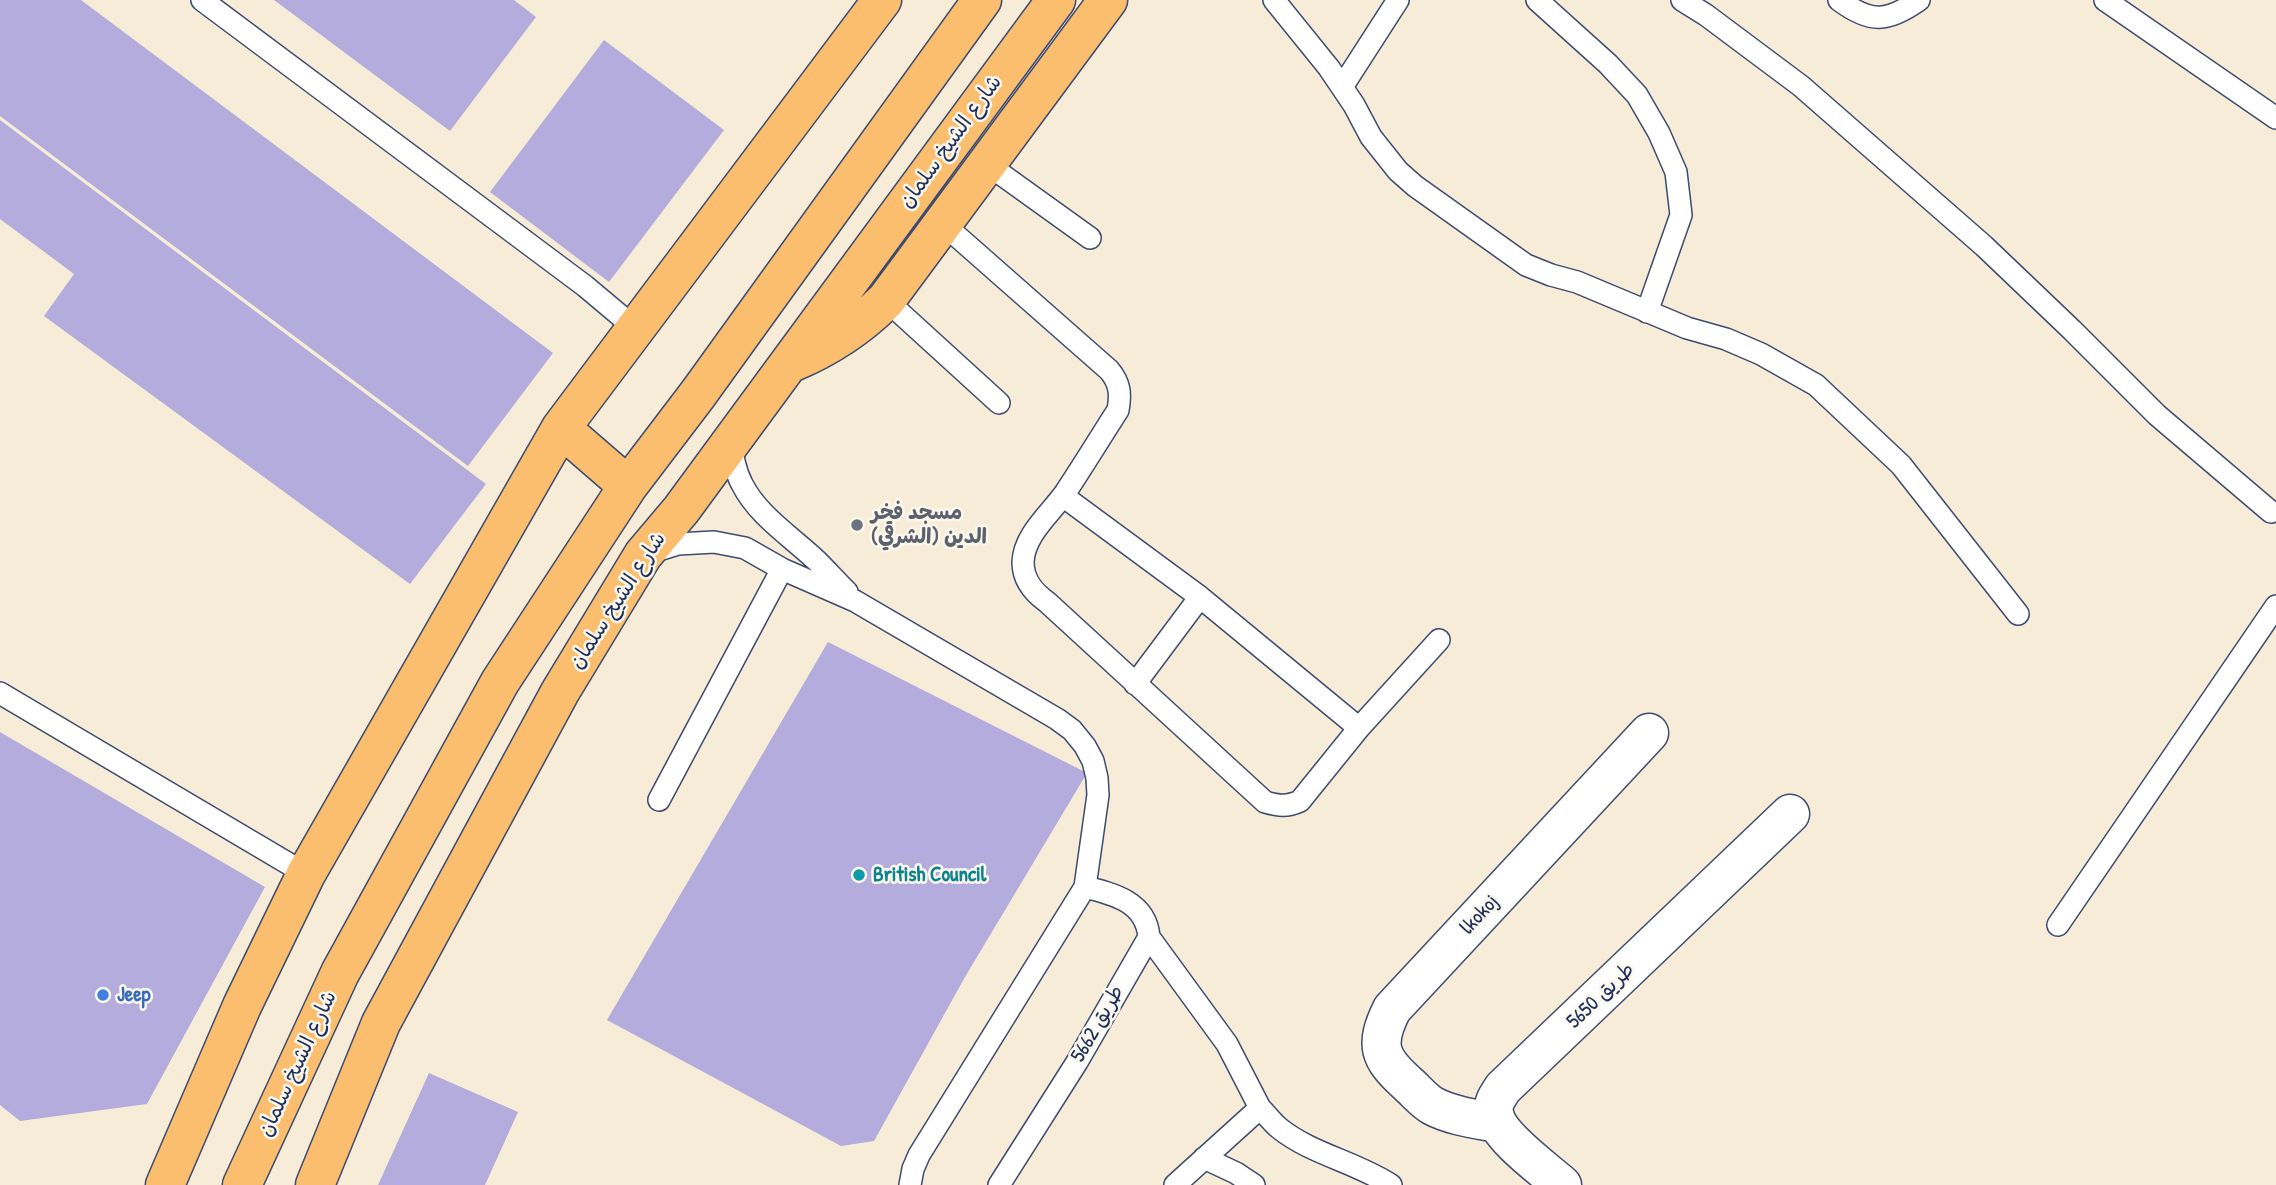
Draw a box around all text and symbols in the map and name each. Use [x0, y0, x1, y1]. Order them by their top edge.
street label: شارع الشيخ سلمان [894, 71, 1008, 213]
place label: مسجد فخر الدين (الشرقي) [871, 500, 987, 550]
marker: مسجد فخر الدين (الشرقي) [849, 517, 865, 533]
street label: شارع الشيخ سلمان [564, 528, 672, 674]
place label: British Council [873, 862, 986, 888]
marker: British Council [851, 867, 867, 883]
street label: lkokoj [1455, 890, 1505, 940]
street label: طريق 5650 [1562, 958, 1640, 1034]
street label: طريق 5662 [1066, 981, 1130, 1067]
place label: Jeep [117, 982, 150, 1008]
marker: Jeep [95, 987, 111, 1003]
street label: شارع الشيخ سلمان [253, 987, 343, 1141]

